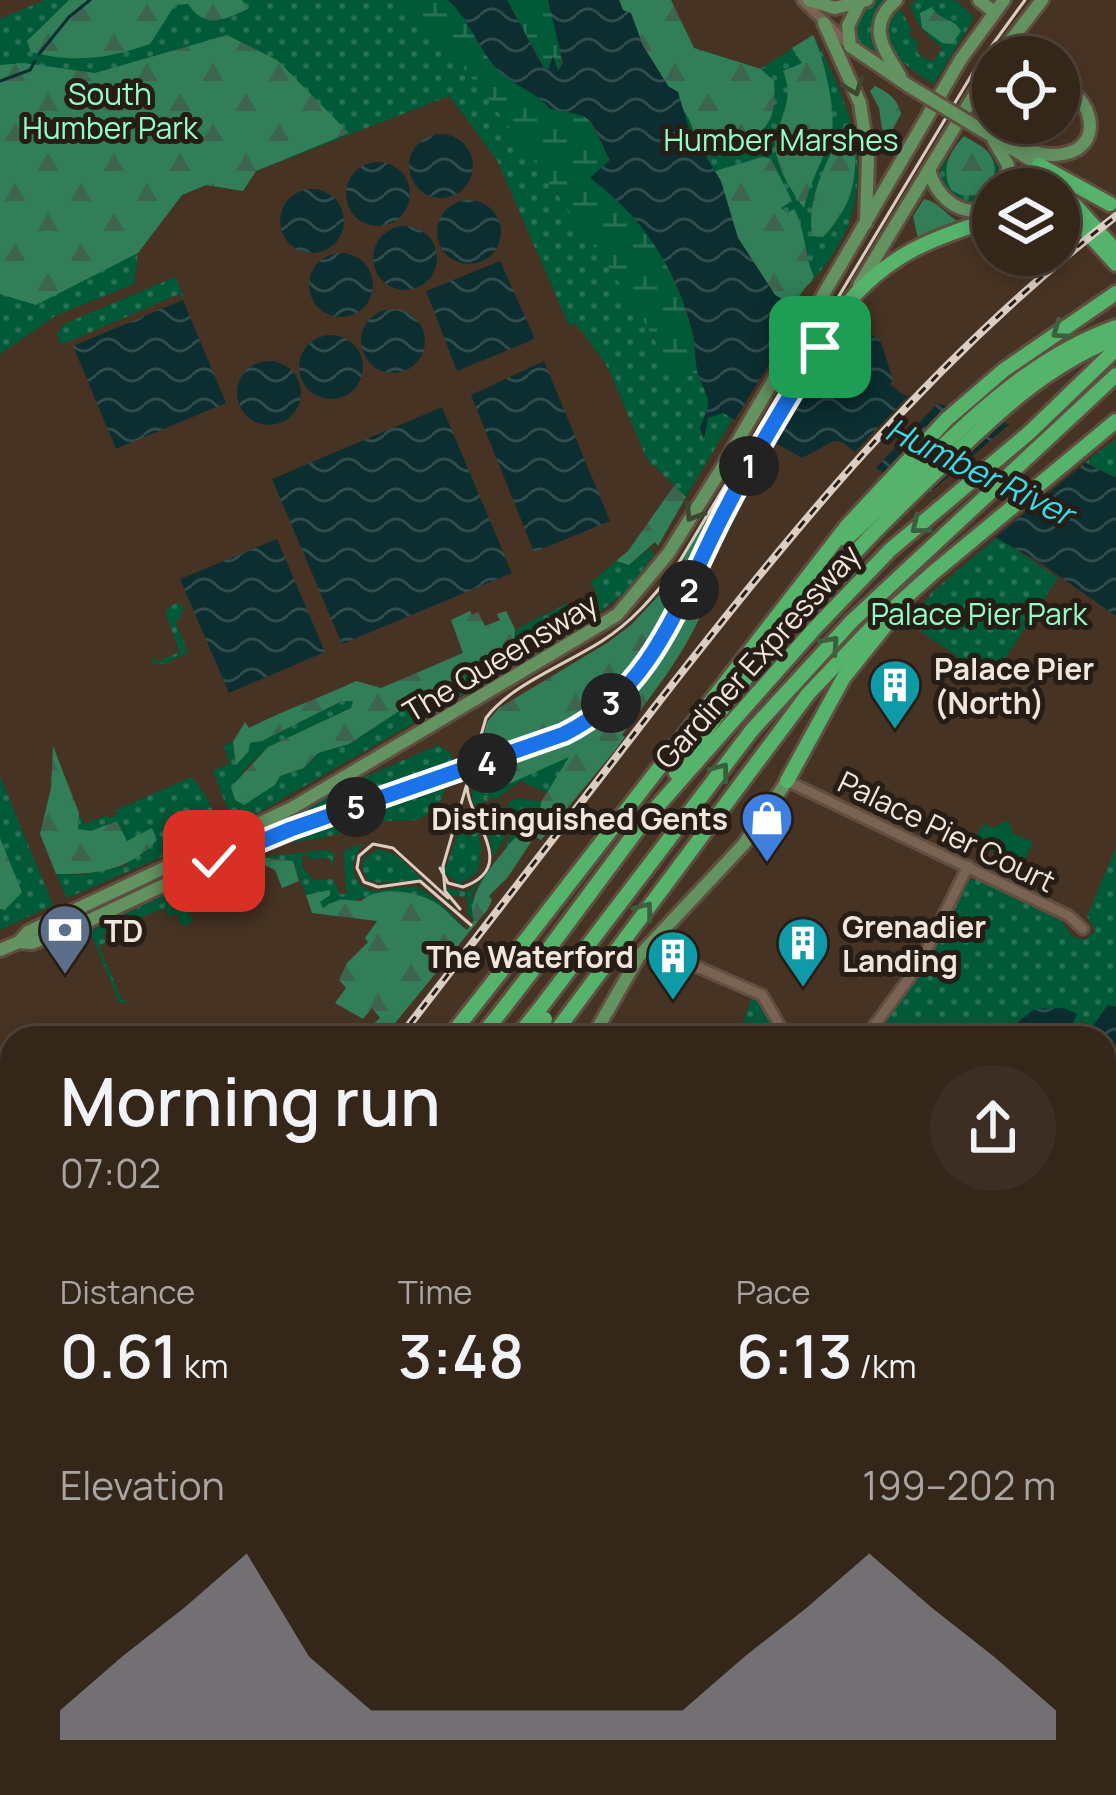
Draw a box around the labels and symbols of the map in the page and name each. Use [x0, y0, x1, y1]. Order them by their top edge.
park label: South Humber Park [22, 73, 199, 148]
one-way arrow [839, 75, 864, 96]
park label: Humber Marshes [664, 119, 898, 160]
pin [769, 296, 871, 398]
one-way arrow [1051, 317, 1073, 339]
water label: Humber River [879, 406, 1085, 538]
pin: 1 [719, 436, 779, 496]
one-way arrow [685, 500, 707, 522]
one-way arrow [911, 512, 933, 533]
street label: Gardiner Expressway [645, 535, 869, 777]
pin: 2 [659, 560, 719, 620]
street label: The Queensway [395, 583, 605, 731]
park label: Palace Pier Park [871, 593, 1088, 634]
one-way arrow [817, 636, 838, 657]
place label: Palace Pier (North) [934, 648, 1094, 723]
building icon: Palace Pier (North) [867, 657, 923, 731]
pin: 3 [581, 673, 641, 733]
pin: 4 [457, 733, 517, 793]
street label: Palace Pier Court [832, 761, 1062, 901]
one-way arrow [707, 762, 729, 784]
pin: 5 [326, 777, 386, 837]
shop icon: Distinguished Gents [739, 790, 795, 864]
place label: Distinguished Gents [431, 798, 728, 839]
pin [163, 810, 265, 912]
bank icon: TD [37, 902, 93, 976]
one-way arrow [631, 902, 653, 923]
place label: Grenadier Landing [842, 906, 986, 981]
place label: TD [104, 910, 143, 951]
building icon: Grenadier Landing [775, 915, 831, 989]
building icon: The Waterford [645, 928, 701, 1002]
place label: The Waterford [426, 936, 634, 977]

